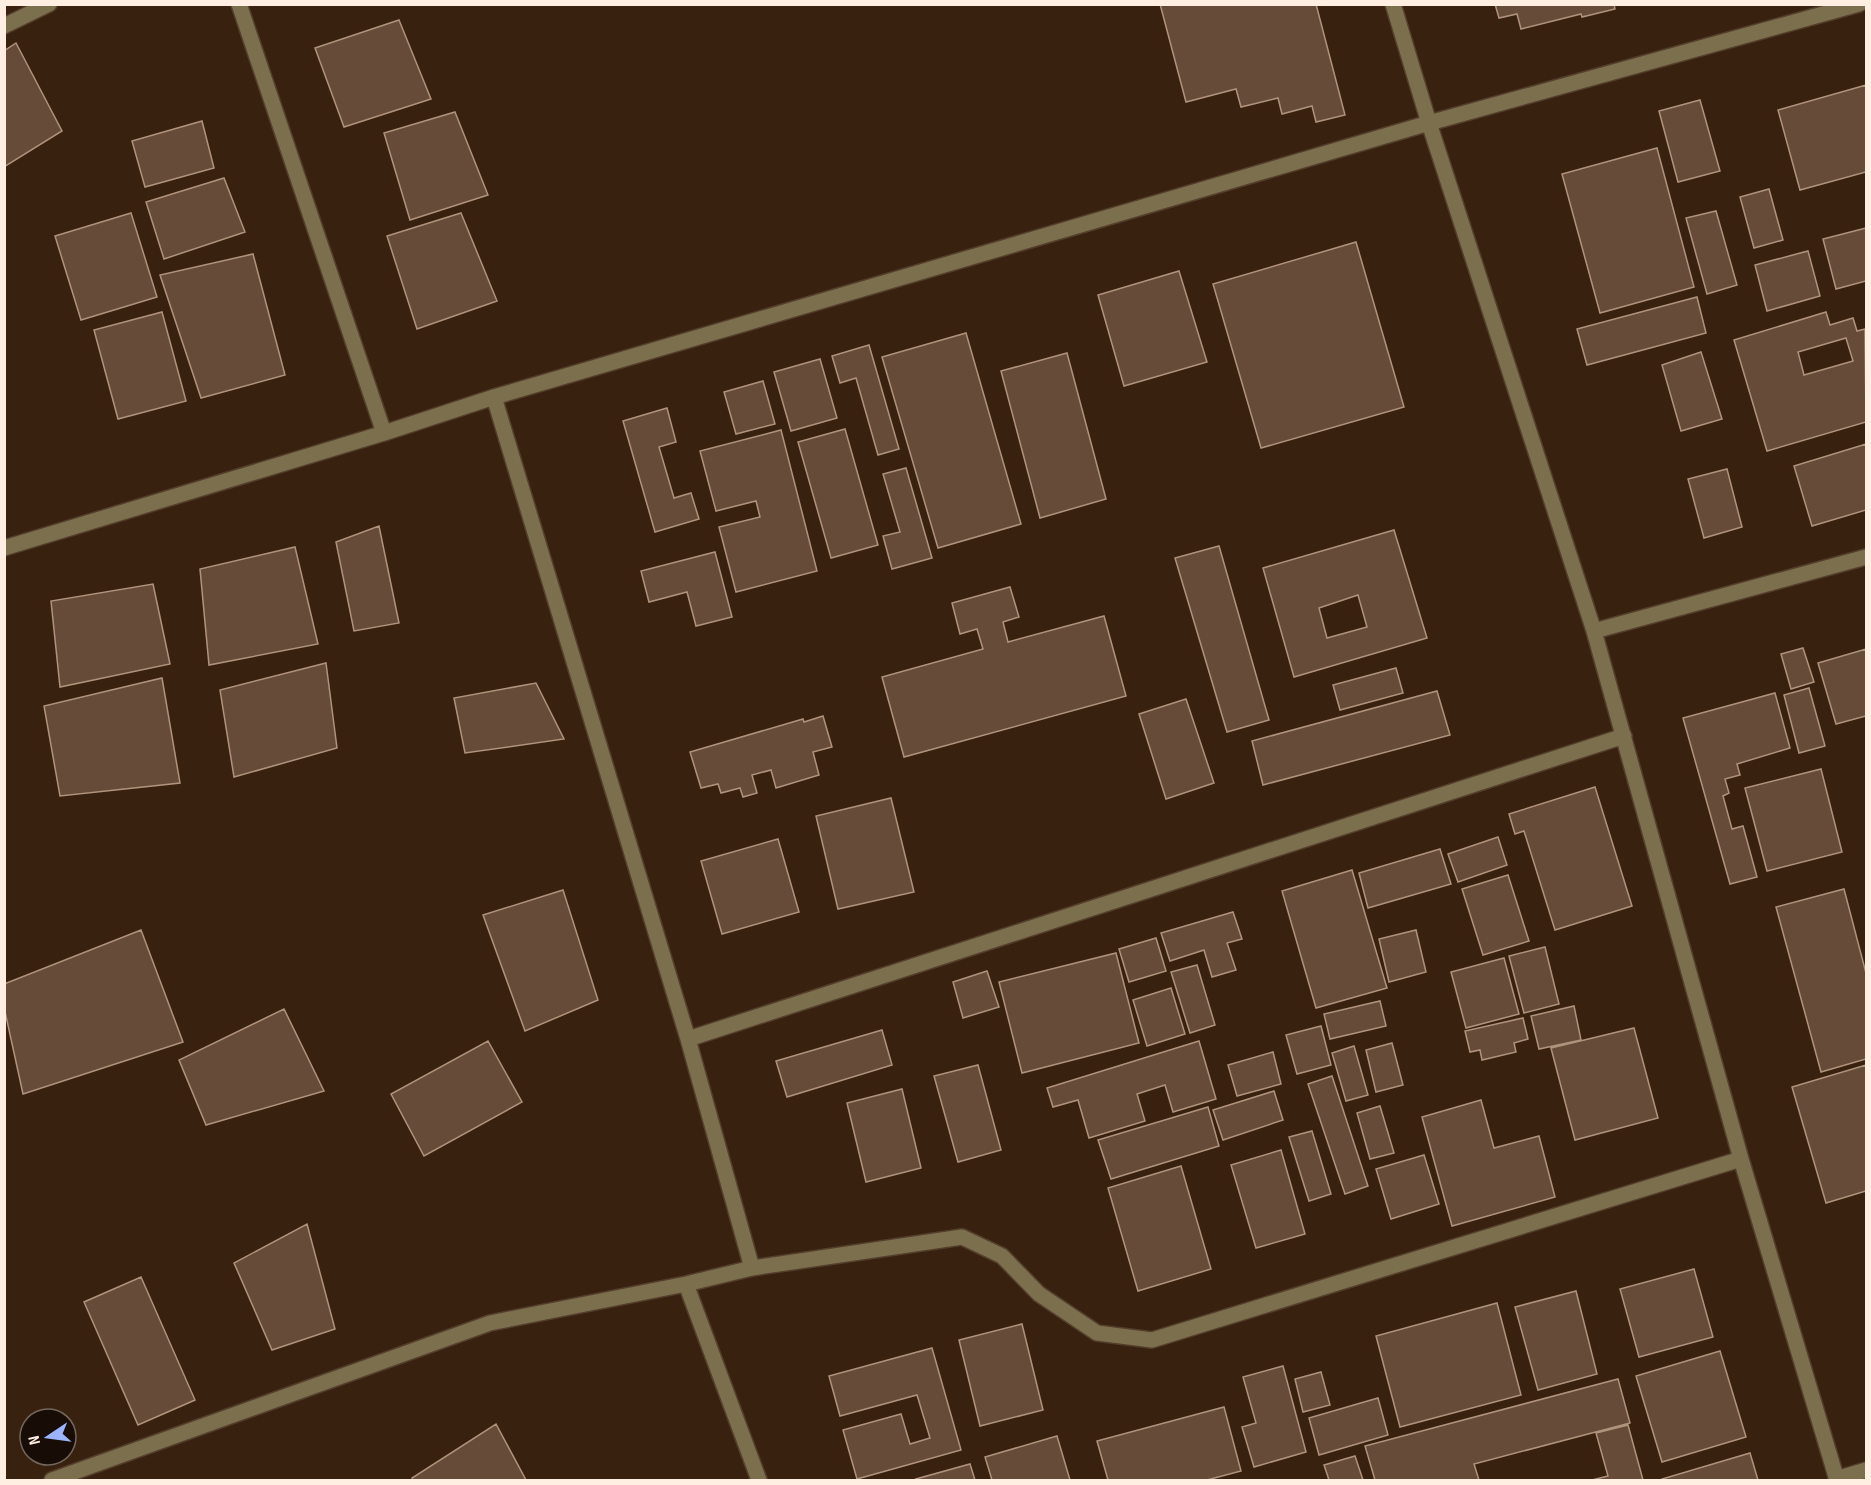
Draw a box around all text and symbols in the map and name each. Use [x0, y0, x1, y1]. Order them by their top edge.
north arrow [18, 1407, 78, 1467]
text: N [25, 1434, 45, 1446]

